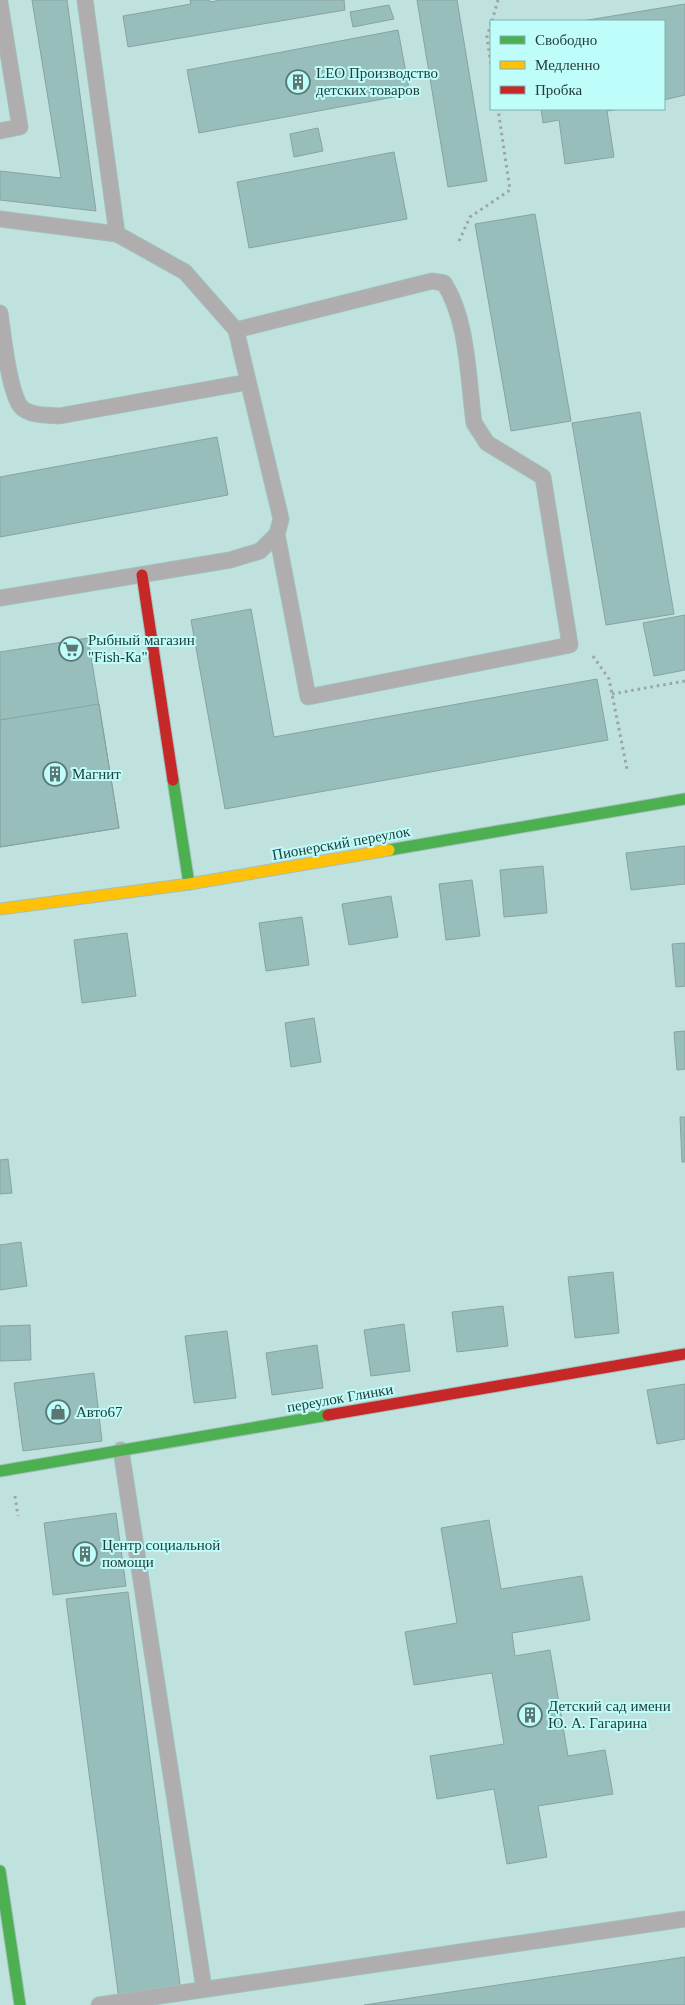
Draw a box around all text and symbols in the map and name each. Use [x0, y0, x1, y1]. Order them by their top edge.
legend [490, 20, 665, 110]
text: Свободно [535, 32, 597, 48]
text: Медленно [535, 57, 600, 73]
place label: LEO Производство детских товаров [316, 65, 438, 98]
building icon: LEO Производство детских товаров [285, 69, 311, 95]
text: Пробка [535, 82, 583, 98]
place label: Рыбный магазин "Fish-Ка" [88, 632, 195, 665]
supermarket icon: Рыбный магазин "Fish-Ка" [58, 636, 84, 662]
building icon: Магнит [42, 761, 68, 787]
place label: Магнит [72, 766, 121, 782]
street label: Пионерский переулок [271, 823, 412, 863]
street label: переулок Глинки [286, 1381, 394, 1415]
shop icon: Авто67 [45, 1399, 71, 1425]
place label: Авто67 [76, 1404, 123, 1420]
place label: Центр социальной помощи [102, 1537, 220, 1570]
building icon: Центр социальной помощи [72, 1541, 98, 1567]
place label: Детский сад имени Ю. А. Гагарина [548, 1698, 671, 1731]
building icon: Детский сад имени Ю. А. Гагарина [517, 1702, 543, 1728]

